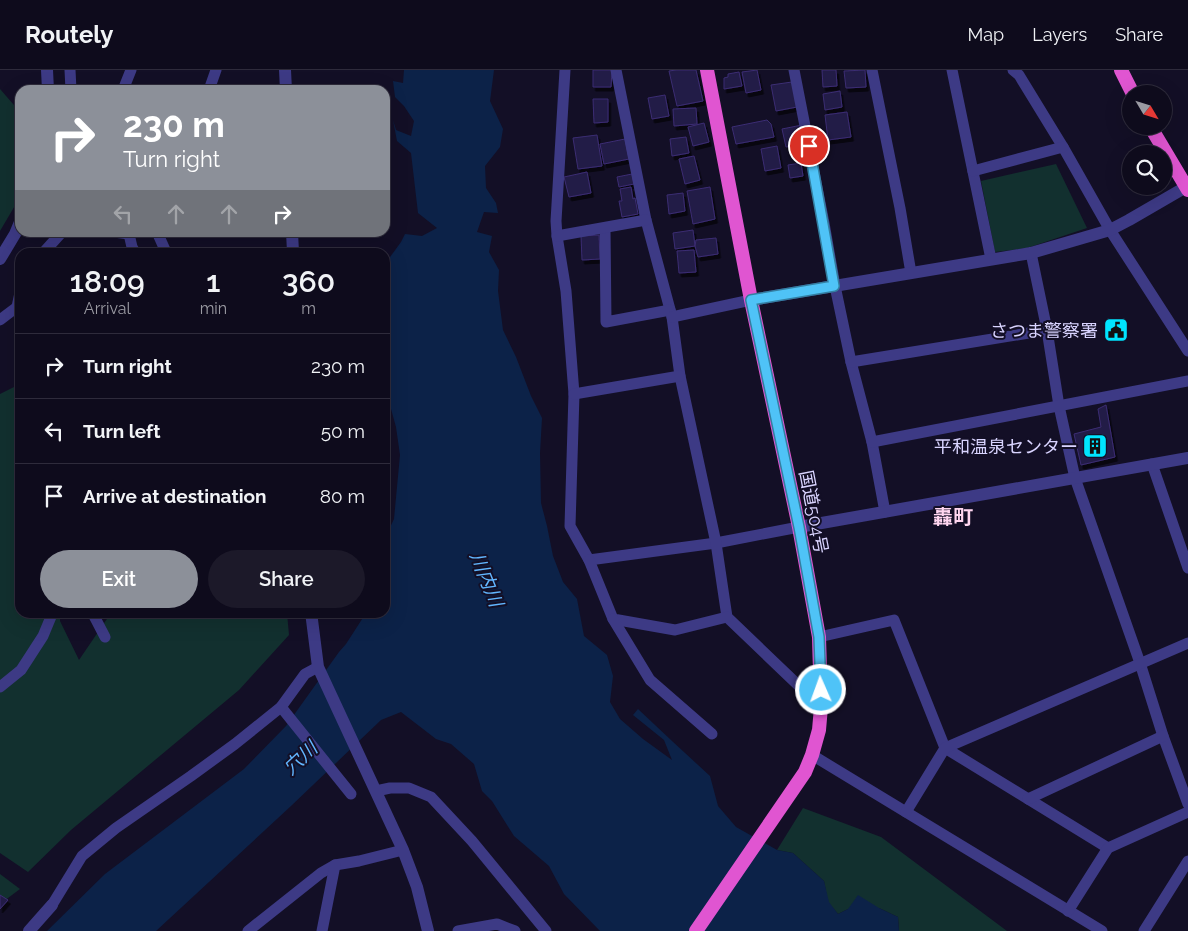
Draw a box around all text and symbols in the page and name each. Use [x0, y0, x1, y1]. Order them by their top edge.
text: Routely [25, 20, 114, 49]
text: Map [968, 24, 1004, 45]
text: Layers [1032, 24, 1087, 45]
text: Share [1115, 24, 1163, 45]
north arrow [1122, 85, 1172, 135]
map controls [1122, 85, 1172, 195]
text: 230 m [123, 104, 225, 145]
icon: right [40, 105, 105, 170]
pin [788, 125, 830, 167]
icon: arrive [795, 132, 823, 160]
button: search [1122, 145, 1172, 195]
text: Turn right [123, 146, 220, 172]
icon: left [109, 200, 137, 228]
icon: ahead [162, 200, 190, 228]
icon: ahead [215, 200, 243, 228]
icon: right [268, 200, 296, 228]
text: 18:09 [70, 264, 145, 299]
text: 1 [206, 264, 220, 299]
text: 360 [282, 264, 335, 299]
text: Arrival [84, 299, 131, 318]
text: min [200, 299, 227, 318]
text: m [301, 299, 316, 318]
public building icon: さつま警察署 [1103, 317, 1129, 343]
place label: さつま警察署 [990, 320, 1098, 341]
icon: right [40, 352, 68, 380]
text: Turn right [83, 355, 172, 377]
text: 230 m [311, 355, 365, 377]
icon: left [40, 417, 68, 445]
text: Turn left [83, 420, 160, 442]
text: 50 m [321, 420, 365, 442]
building icon: 平和温泉センター [1082, 433, 1108, 459]
place label: 平和温泉センター [934, 436, 1078, 457]
street label: 国道504号 [796, 468, 832, 556]
icon: arrive [40, 482, 68, 510]
text: Arrive at destination [83, 485, 267, 507]
text: 80 m [320, 485, 365, 507]
district label: 轟町 [933, 505, 973, 529]
water label: 川内川 [466, 548, 509, 611]
button: Exit [40, 550, 198, 608]
button: Share [208, 550, 365, 608]
position arrow [794, 663, 846, 715]
water label: 穴川 [279, 736, 323, 779]

